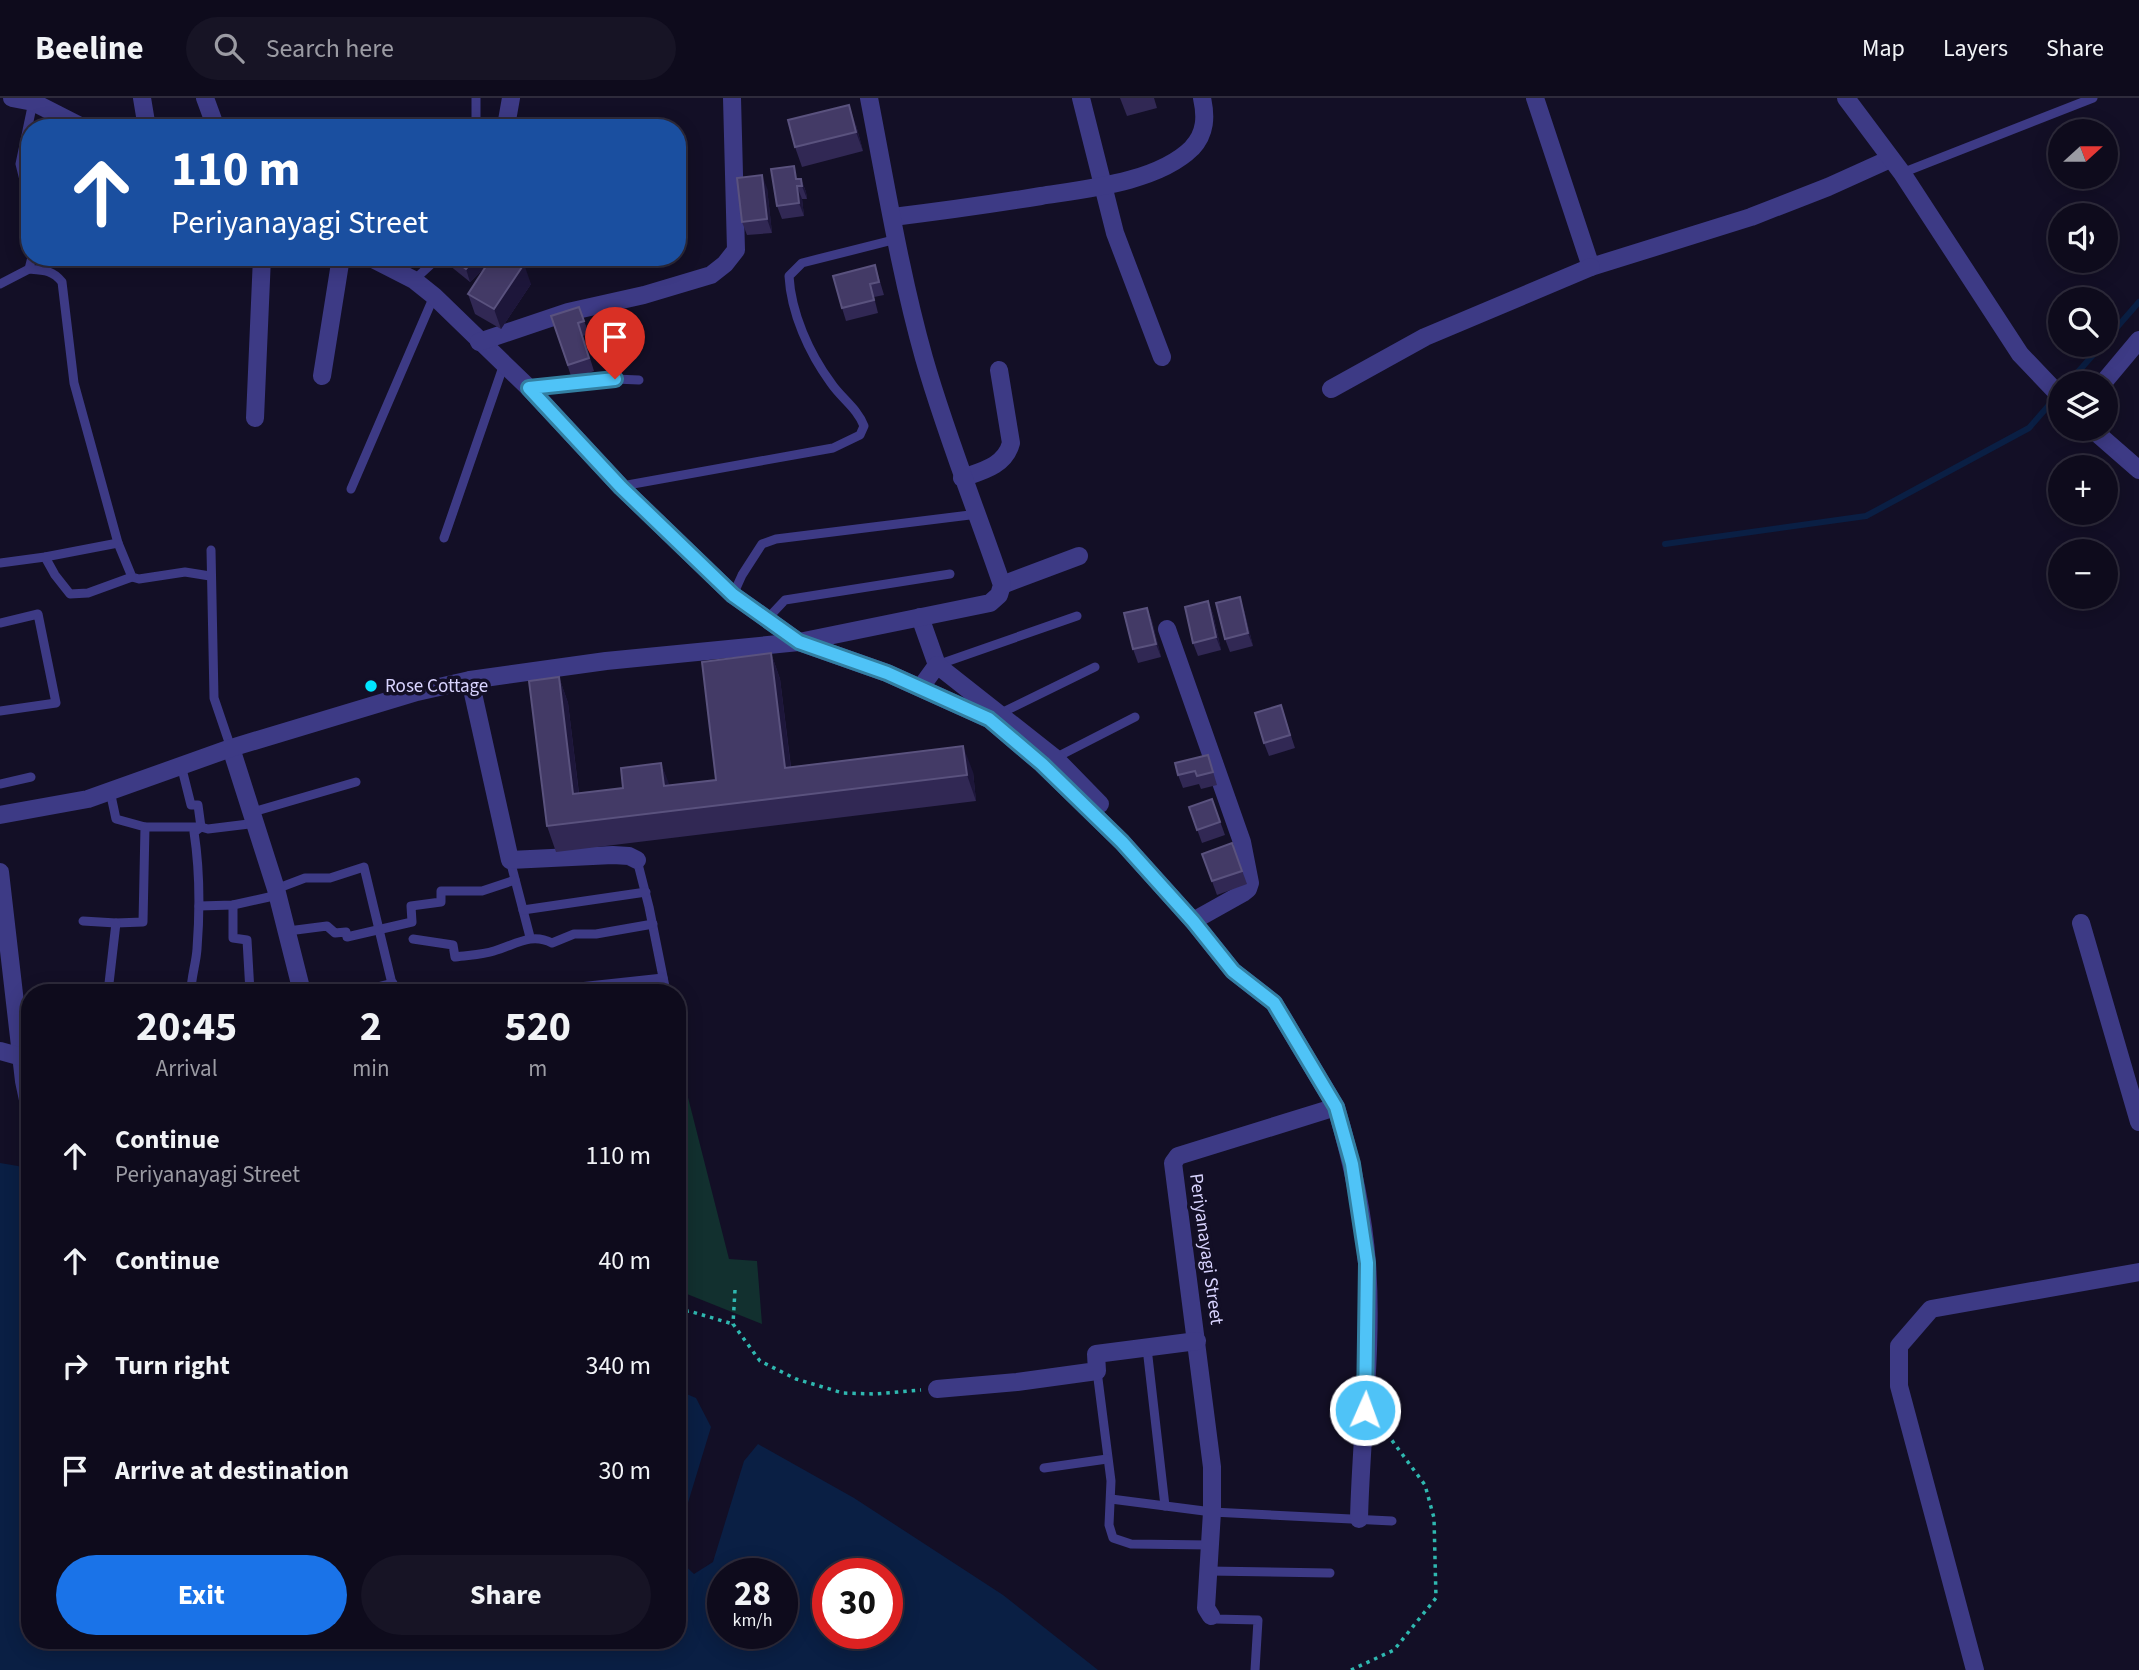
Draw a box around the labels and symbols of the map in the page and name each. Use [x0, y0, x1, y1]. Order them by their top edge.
north arrow [2048, 119, 2118, 189]
pin [585, 307, 645, 379]
place label: Rose Cottage [385, 673, 488, 700]
marker: Rose Cottage [363, 678, 379, 694]
street label: Periyanayagi Street [1182, 1171, 1230, 1327]
position arrow [1328, 1373, 1402, 1447]
speed limit sign: 30 [812, 1558, 903, 1649]

